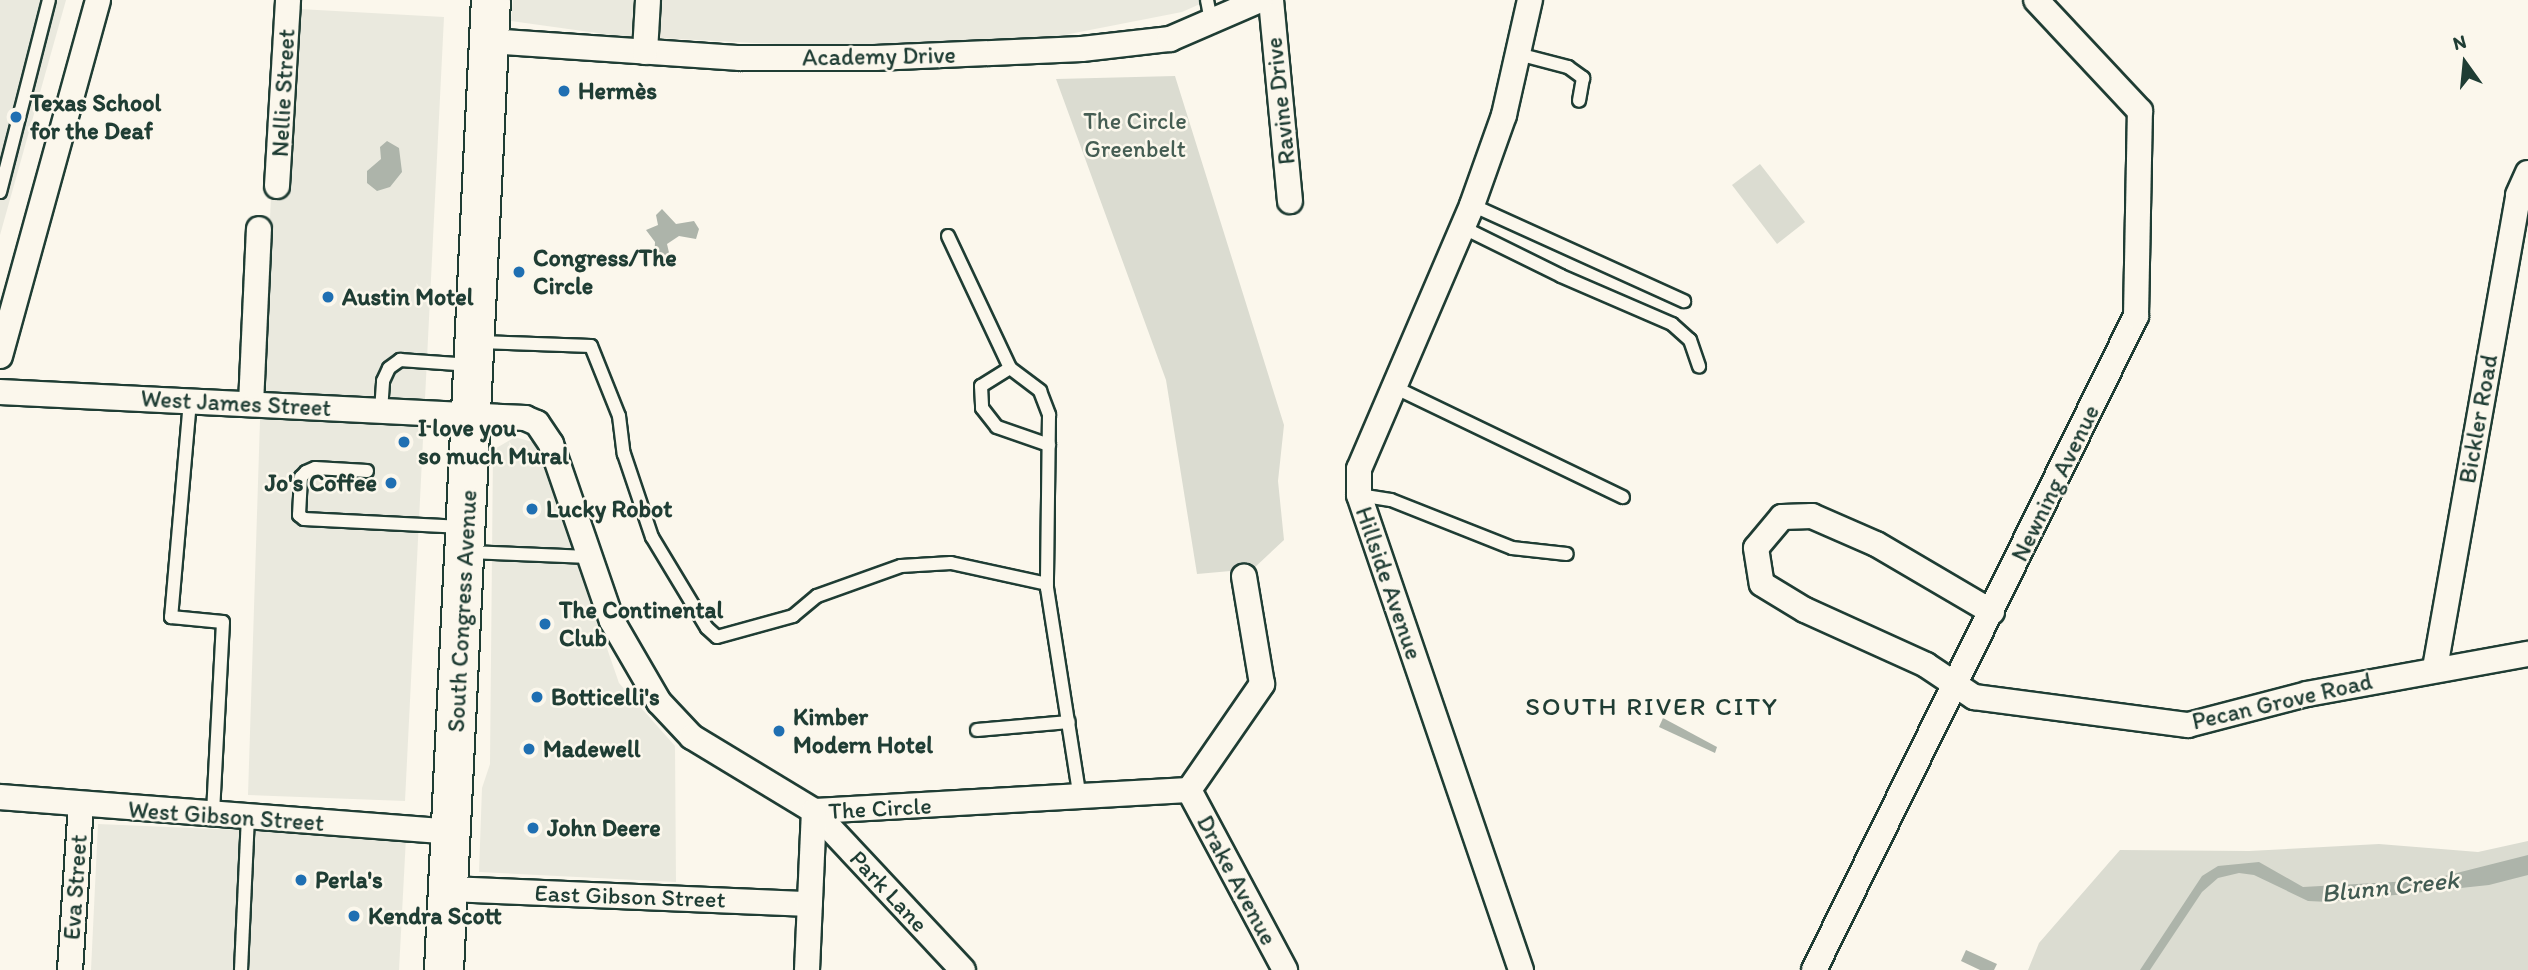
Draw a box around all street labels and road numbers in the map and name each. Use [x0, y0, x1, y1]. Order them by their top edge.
street label: Nellie Street [265, 28, 301, 158]
street label: Ravine Drive [1259, 36, 1301, 166]
street label: Academy Drive [802, 40, 956, 72]
street label: Bickler Road [2453, 353, 2503, 485]
street label: West James Street [140, 384, 332, 422]
street label: Newning Avenue [2005, 401, 2105, 565]
street label: South Congress Avenue [441, 490, 483, 732]
street label: Hillside Avenue [1350, 503, 1428, 663]
street label: Pecan Grove Road [2189, 666, 2375, 736]
street label: The Circle [828, 791, 932, 825]
street label: West Gibson Street [127, 795, 325, 837]
street label: Drake Avenue [1191, 811, 1283, 949]
street label: Eva Street [57, 833, 93, 941]
street label: Park Lane [844, 844, 934, 938]
street label: East Gibson Street [534, 878, 726, 914]

